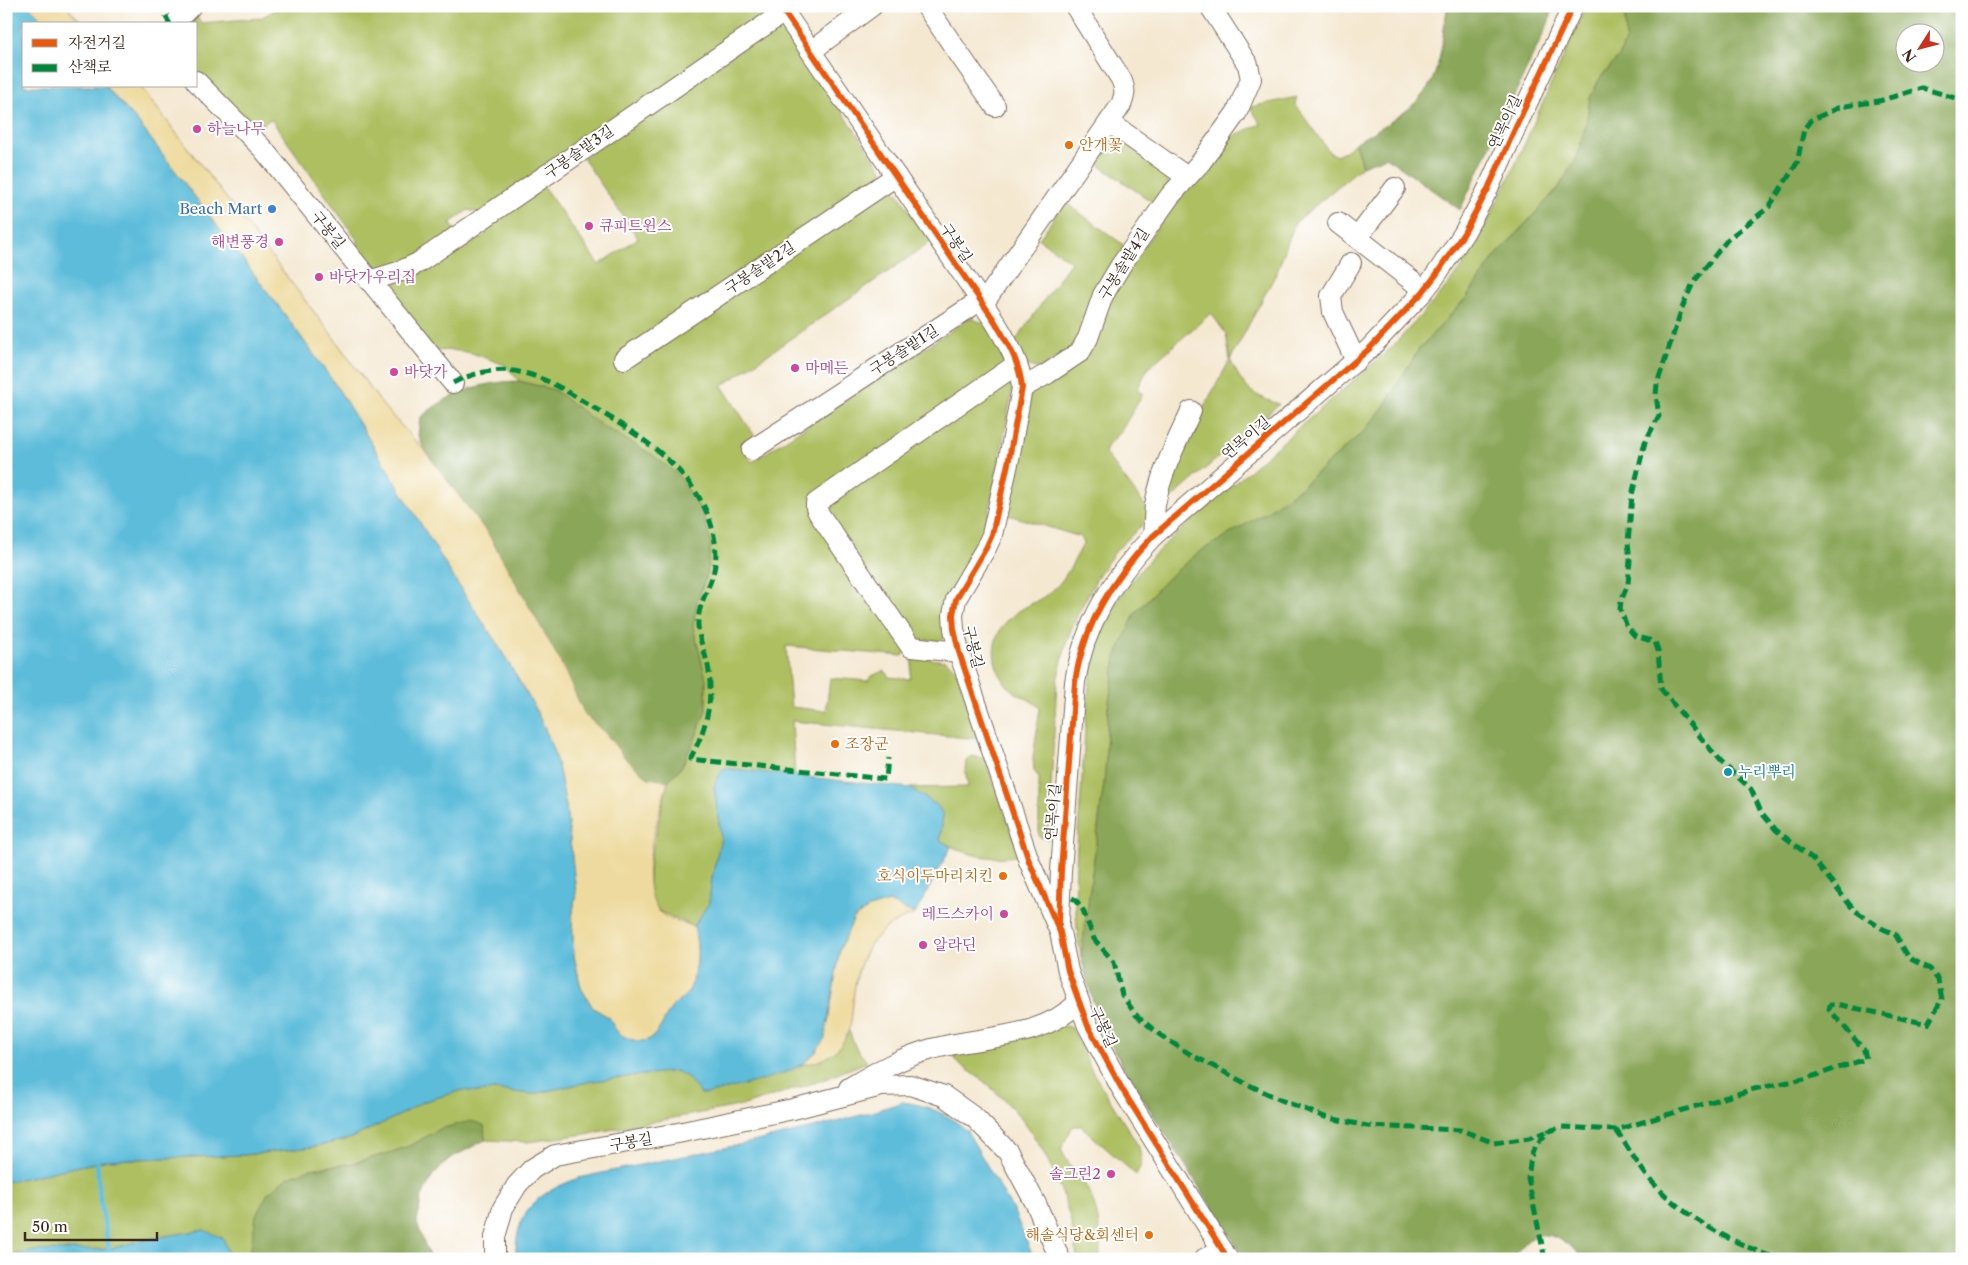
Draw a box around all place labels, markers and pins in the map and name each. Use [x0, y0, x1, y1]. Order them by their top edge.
place label: 하늘나무 [207, 119, 265, 138]
marker: 하늘나무 [191, 123, 203, 135]
place label: 안개꽃 [1079, 135, 1123, 154]
marker: 안개꽃 [1063, 139, 1075, 151]
place label: Beach Mart [179, 199, 263, 218]
marker: Beach Mart [266, 203, 278, 215]
place label: 큐피트윈스 [599, 216, 672, 235]
marker: 큐피트윈스 [583, 220, 595, 232]
place label: 해변풍경 [211, 232, 269, 251]
marker: 해변풍경 [273, 236, 285, 248]
place label: 바닷가우리집 [329, 267, 416, 286]
marker: 바닷가우리집 [313, 271, 325, 283]
place label: 마메든 [805, 358, 849, 377]
place label: 바닷가 [404, 362, 448, 381]
marker: 마메든 [789, 362, 801, 374]
marker: 바닷가 [388, 366, 400, 378]
place label: 조장군 [845, 734, 889, 753]
marker: 조장군 [829, 738, 841, 750]
place label: 누리뿌리 [1738, 762, 1796, 781]
marker: 누리뿌리 [1722, 766, 1734, 778]
place label: 호식이두마리치킨 [877, 866, 993, 885]
marker: 호식이두마리치킨 [997, 870, 1009, 882]
place label: 레드스카이 [922, 904, 994, 923]
marker: 레드스카이 [998, 908, 1010, 920]
place label: 알라딘 [933, 935, 976, 954]
marker: 알라딘 [917, 939, 929, 951]
place label: 솔그린2 [1049, 1164, 1101, 1183]
marker: 솔그린2 [1105, 1168, 1117, 1180]
place label: 해솔식당&회센터 [1025, 1225, 1139, 1244]
marker: 해솔식당&회센터 [1143, 1229, 1155, 1241]

